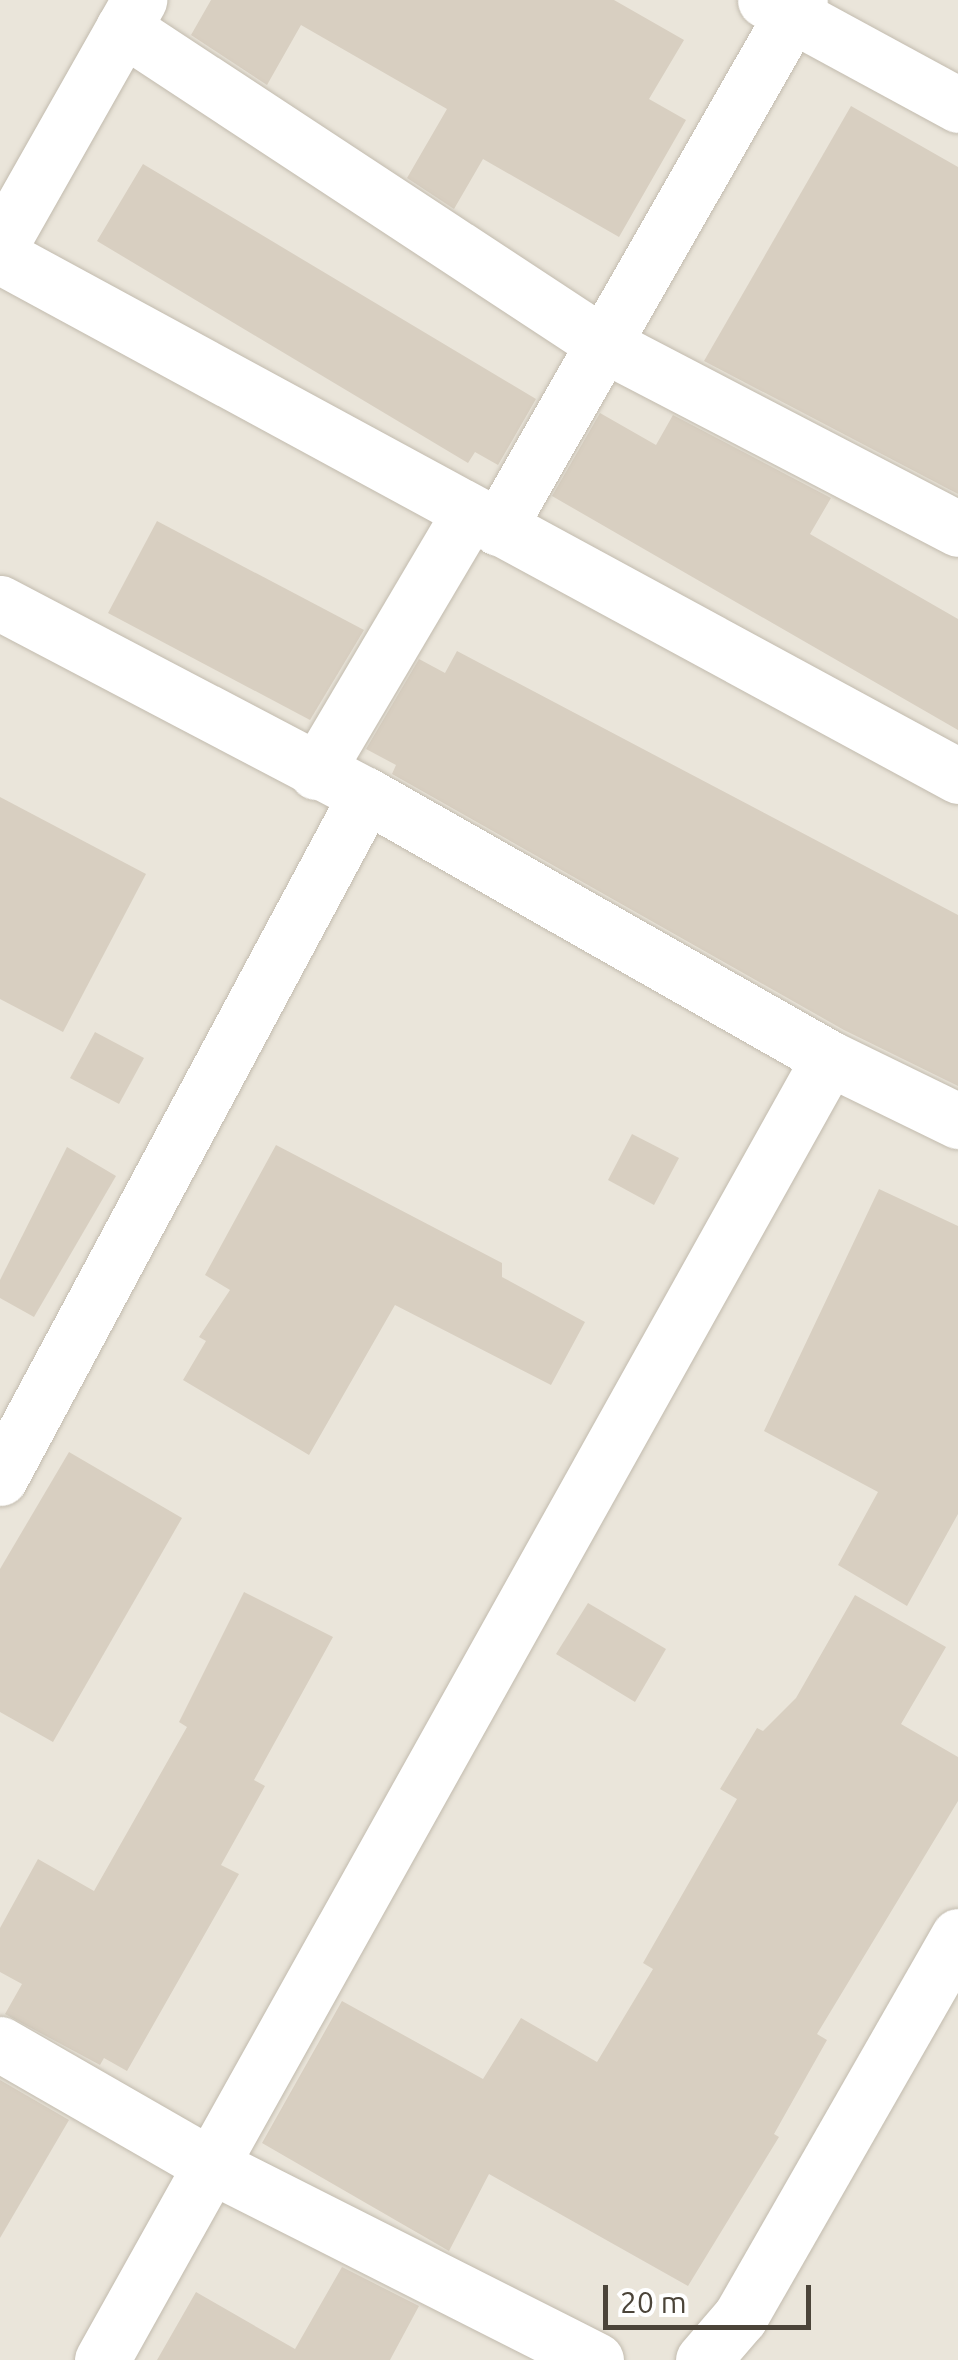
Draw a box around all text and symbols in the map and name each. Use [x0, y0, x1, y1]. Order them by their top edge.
scale bar [608, 2265, 816, 2327]
text: 20 m [620, 2285, 687, 2319]

